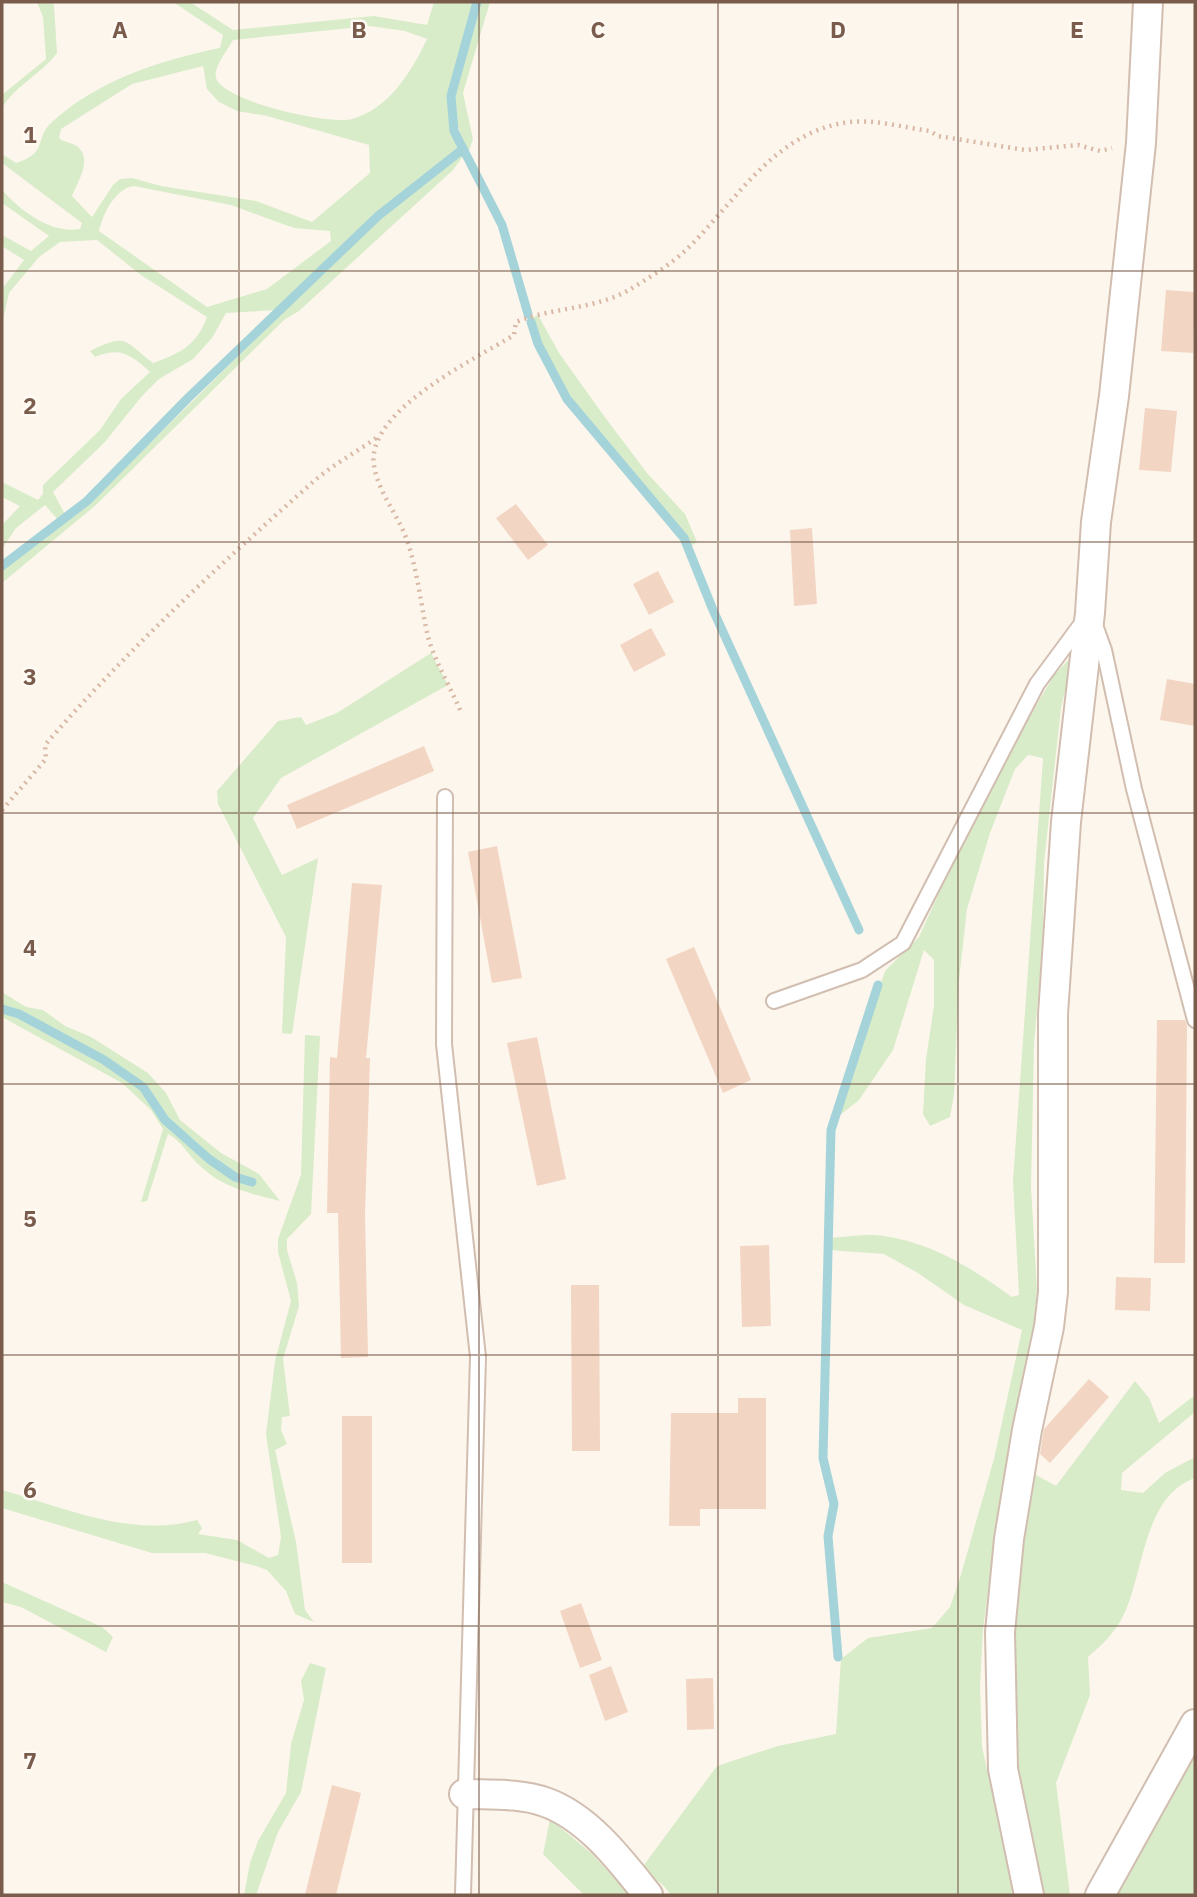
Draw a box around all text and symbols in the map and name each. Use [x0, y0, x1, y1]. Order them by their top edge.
text: A [112, 14, 128, 44]
text: B [351, 14, 367, 44]
text: C [591, 14, 606, 44]
text: D [830, 14, 846, 44]
text: E [1070, 14, 1084, 44]
text: 1 [23, 119, 37, 149]
text: 2 [23, 390, 37, 420]
text: 3 [23, 661, 37, 691]
text: 4 [23, 932, 37, 962]
text: 5 [23, 1203, 37, 1233]
text: 6 [23, 1474, 37, 1504]
text: 7 [23, 1745, 37, 1775]

